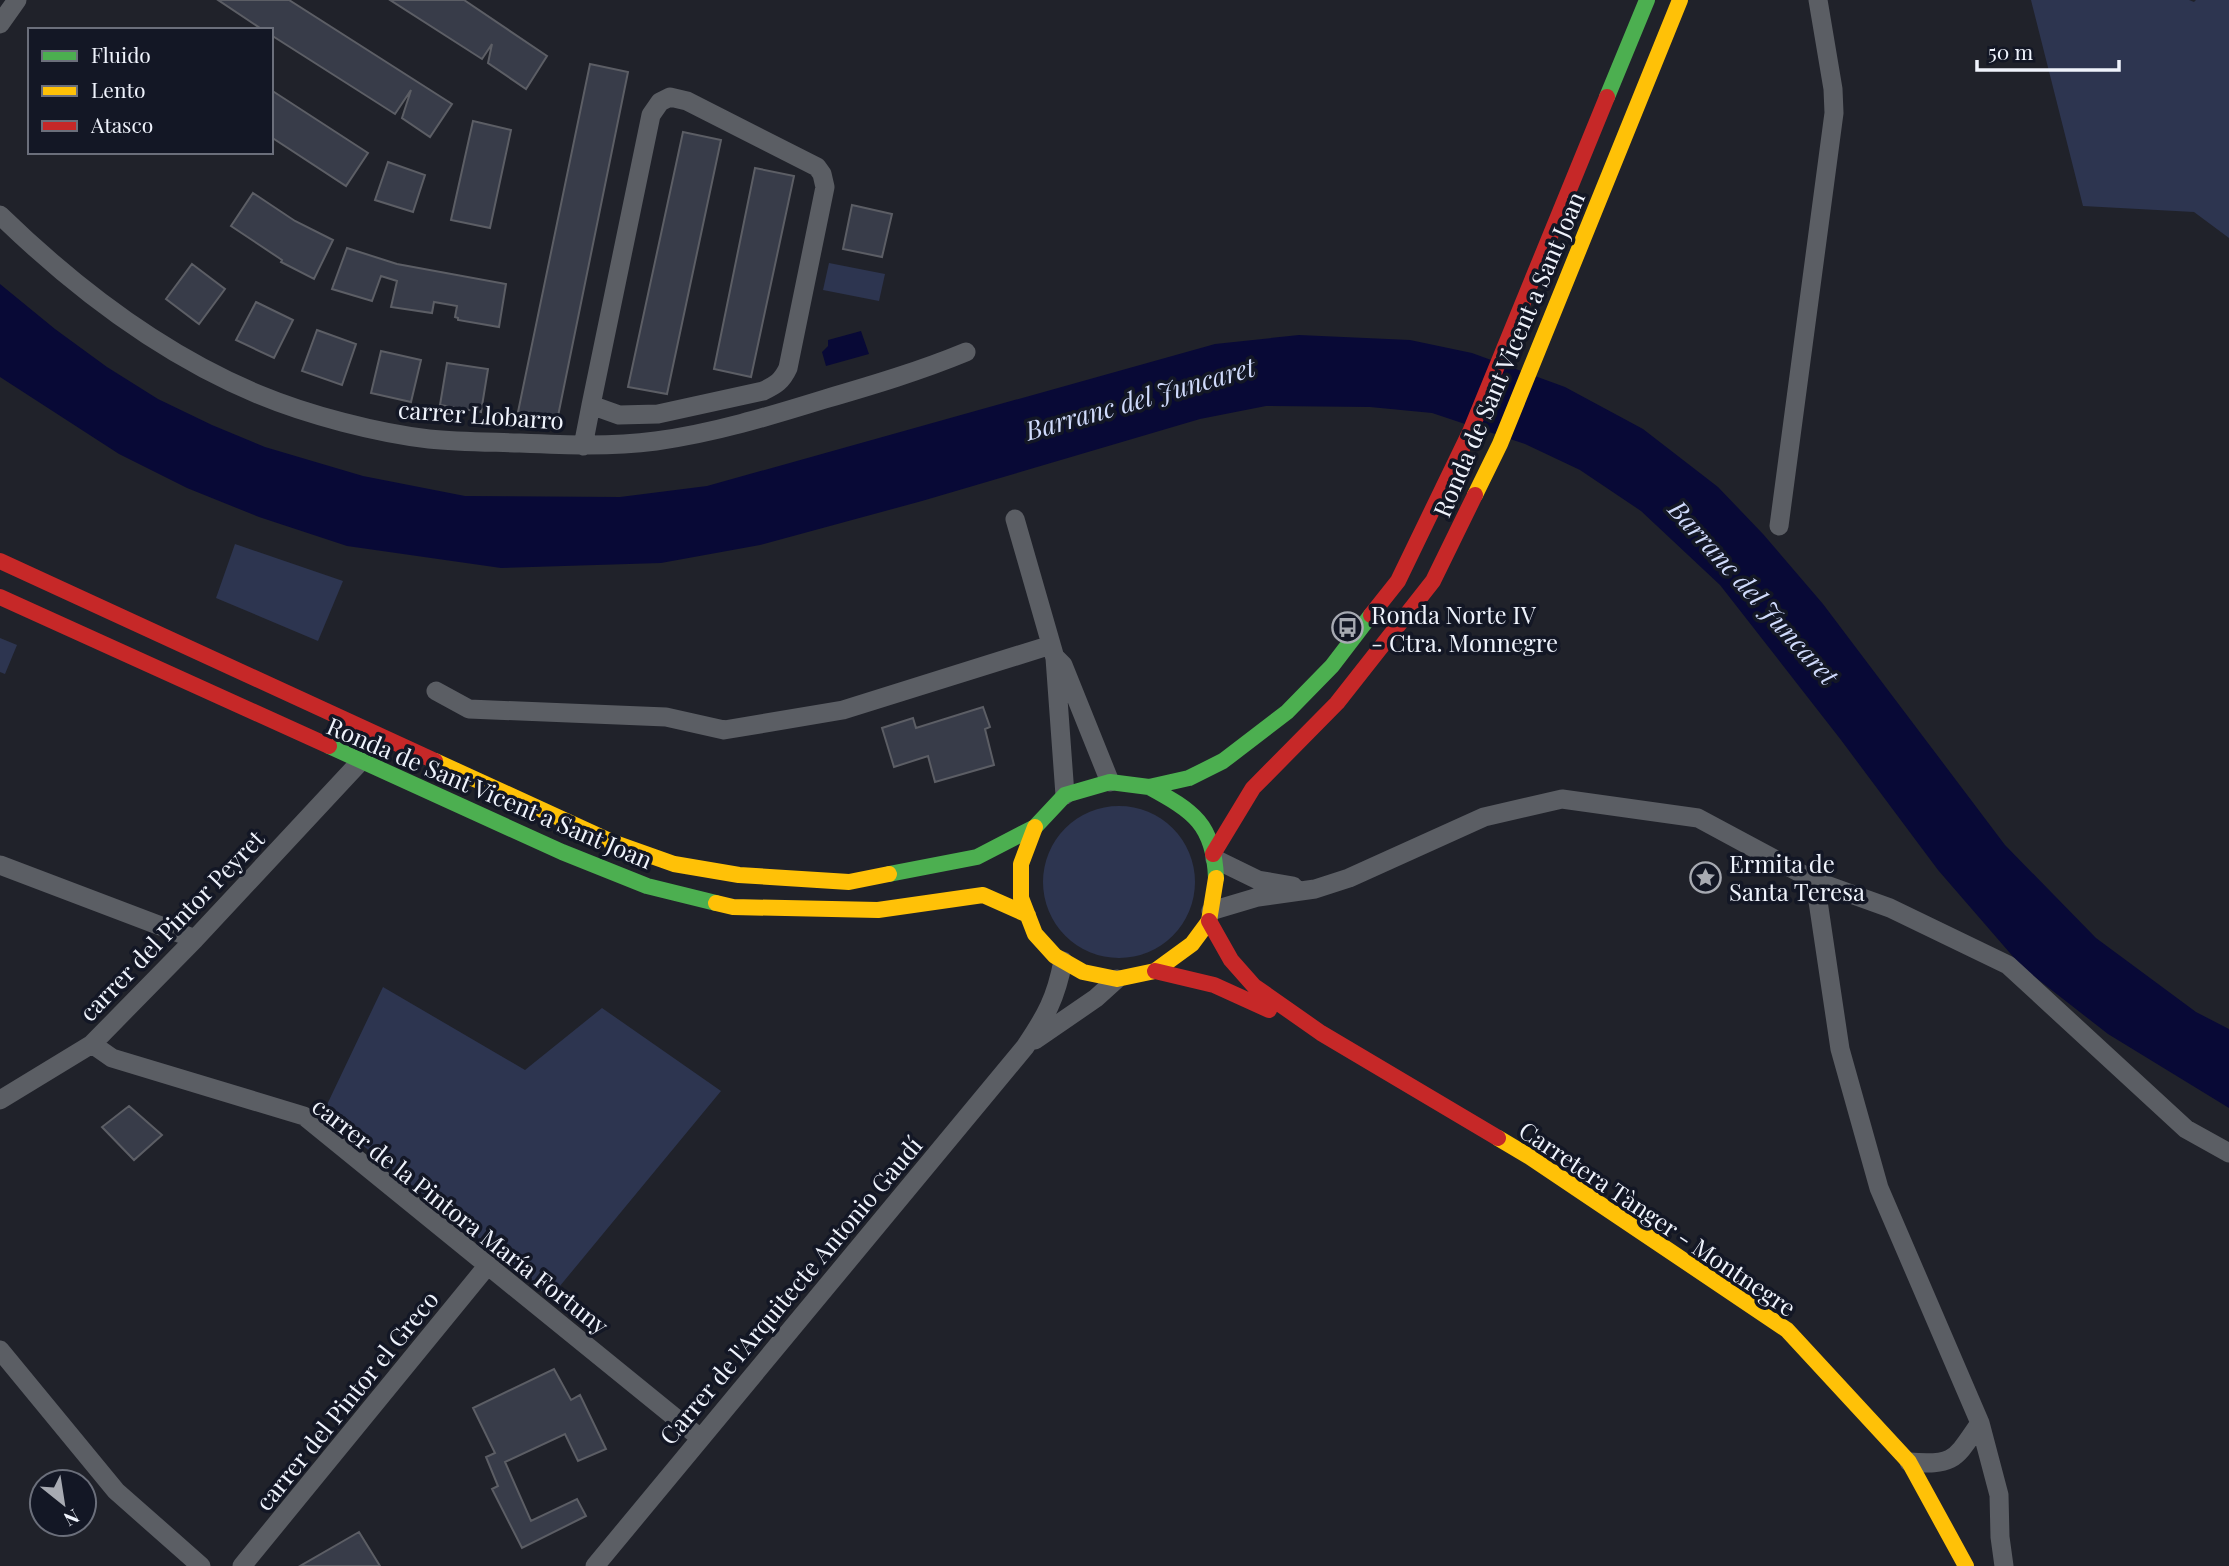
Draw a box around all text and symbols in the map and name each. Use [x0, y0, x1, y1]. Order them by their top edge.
legend [28, 28, 273, 154]
scale bar [1977, 28, 2119, 72]
text: 50 m [1988, 37, 2034, 65]
text: Fluido [91, 40, 151, 68]
text: Lento [91, 75, 145, 103]
text: Atasco [90, 110, 153, 138]
street label: Ronda de Sant Vicent a Sant Joan [1425, 186, 1591, 522]
water label: Barranc del Juncaret [1020, 348, 1260, 448]
street label: carrer Llobarro [397, 392, 565, 436]
water label: Barranc del Juncaret [1661, 491, 1847, 693]
place label: Ronda Norte IV - Ctra. Monnegre [1371, 598, 1558, 658]
bus stop icon: Ronda Norte IV - Ctra. Monnegre [1331, 611, 1365, 645]
street label: Ronda de Sant Vicent a Sant Joan [322, 709, 658, 875]
street label: carrer del Pintor Peyret [71, 822, 271, 1027]
place label: Ermita de Santa Teresa [1729, 847, 1865, 907]
place icon: Ermita de Santa Teresa [1689, 860, 1723, 894]
street label: carrer de la Pintora María Fortuny [306, 1089, 616, 1341]
street label: Carretera Tànger - Montnegre [1513, 1113, 1803, 1323]
street label: Carrer de l'Arquitecte Antonio Gaudí [652, 1129, 928, 1451]
street label: carrer del Pintor el Greco [247, 1283, 445, 1517]
north arrow [28, 1468, 98, 1538]
text: N [59, 1504, 84, 1533]

